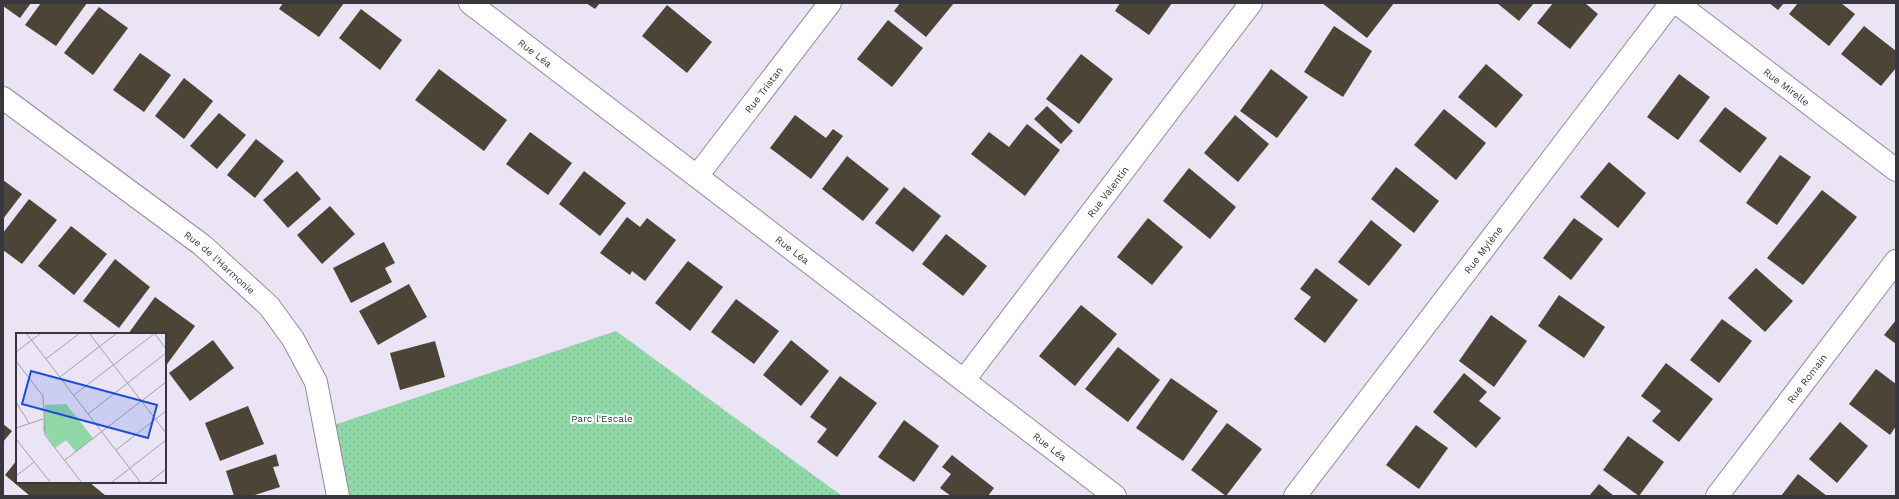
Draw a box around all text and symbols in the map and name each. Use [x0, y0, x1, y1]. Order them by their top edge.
street label: Rue Léa [516, 37, 554, 70]
street label: Rue Tristan [743, 65, 785, 115]
street label: Rue Mirelle [1761, 66, 1812, 108]
street label: Rue Valentin [1085, 164, 1131, 219]
street label: Rue Mylène [1462, 224, 1505, 276]
street label: Rue de l'Harmonie [182, 229, 257, 296]
street label: Rue Léa [773, 234, 811, 266]
inset map [16, 333, 166, 483]
street label: Rue Romain [1785, 352, 1829, 405]
park label: Parc l'Escale [571, 413, 633, 424]
street label: Rue Léa [1031, 430, 1069, 463]

